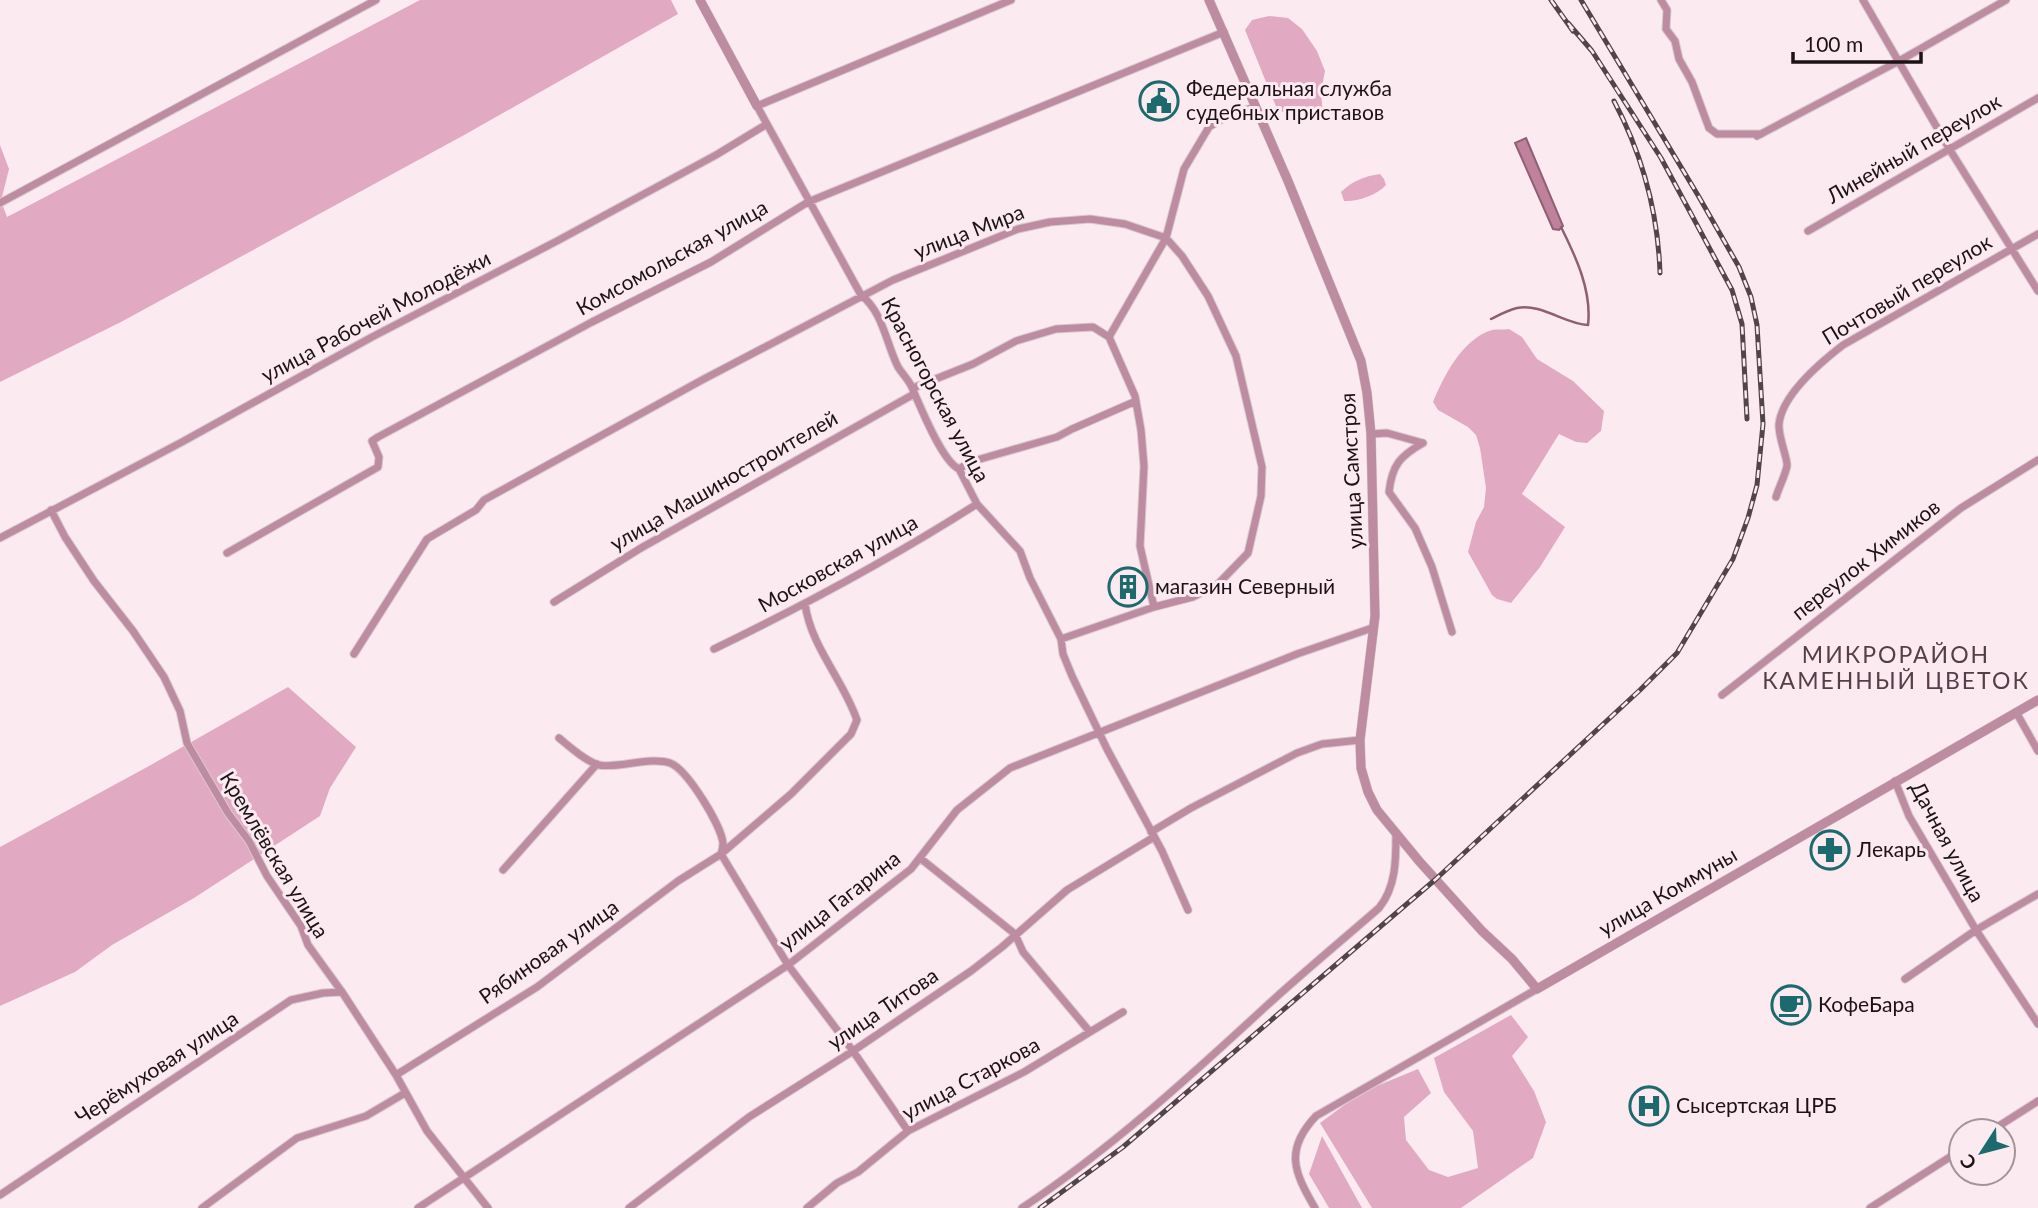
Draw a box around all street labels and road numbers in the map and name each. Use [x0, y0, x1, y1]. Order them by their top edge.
street label: Линейный переулок [1821, 88, 2005, 208]
street label: Комсомольская улица [571, 194, 771, 320]
street label: улица Мира [910, 198, 1027, 263]
street label: Почтовый переулок [1817, 228, 1996, 349]
street label: улица Рабочей Молодёжи [256, 245, 494, 387]
street label: Красногорская улица [877, 292, 996, 486]
street label: улица Самстроя [1334, 392, 1367, 550]
street label: улица Машиностроителей [605, 404, 841, 555]
street label: переулок Химиков [1786, 493, 1944, 624]
street label: Московская улица [753, 509, 921, 617]
street label: Кремлёвская улица [216, 766, 335, 942]
street label: Дачная улица [1906, 777, 1991, 906]
street label: улица Коммуны [1594, 841, 1741, 940]
street label: улица Гагарина [774, 845, 904, 955]
street label: Рябиновая улица [474, 893, 623, 1008]
street label: улица Титова [822, 962, 942, 1054]
street label: Черёмуховая улица [70, 1005, 242, 1129]
street label: улица Старкова [897, 1031, 1043, 1124]

